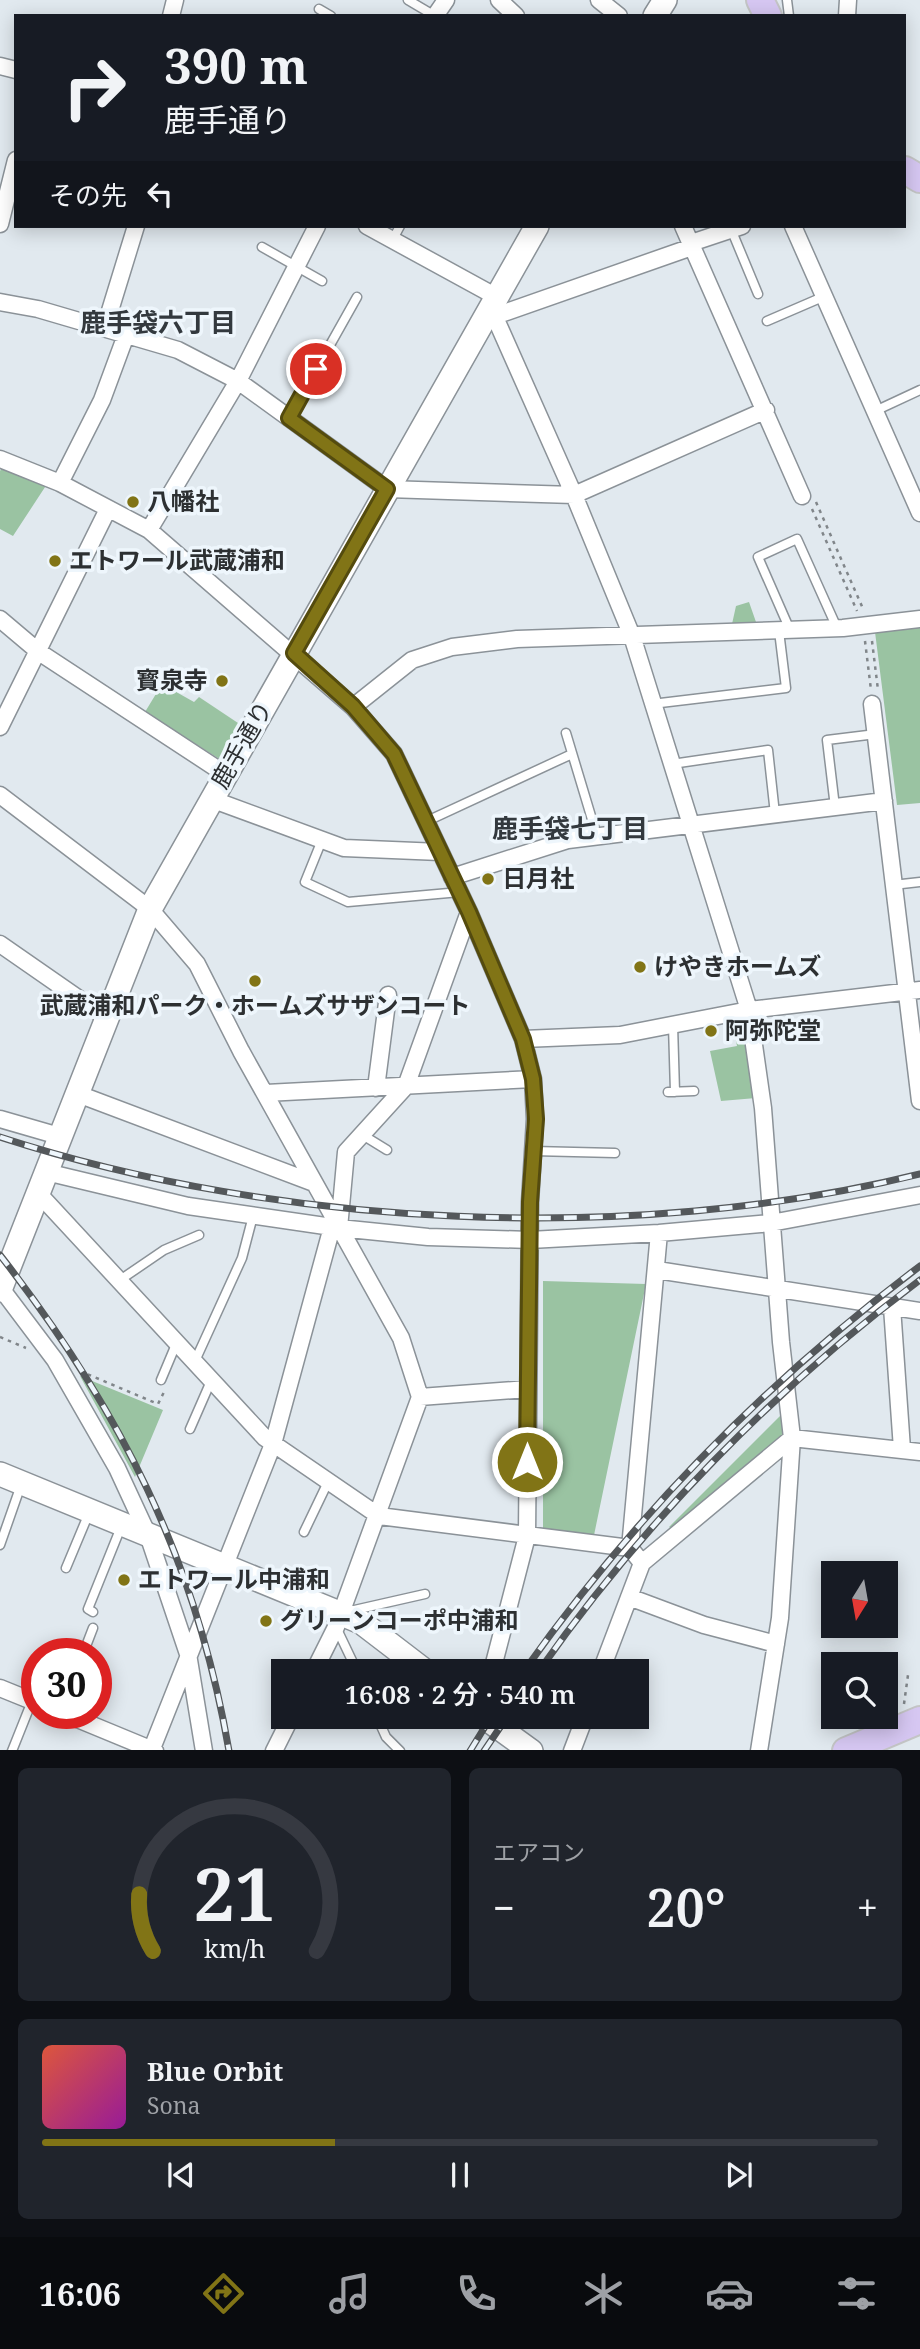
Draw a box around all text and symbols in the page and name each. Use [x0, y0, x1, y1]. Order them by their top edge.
text: 390 m [164, 32, 308, 98]
icon: right [49, 42, 140, 133]
text: 鹿手通り [164, 98, 292, 141]
icon: left [141, 175, 179, 213]
text: その先 [49, 177, 127, 213]
district label: 鹿手袋六丁目 [80, 304, 236, 340]
pin [286, 339, 346, 399]
icon: arrive [297, 350, 335, 388]
place label: 八幡社 [147, 484, 219, 517]
marker: 八幡社 [125, 494, 141, 510]
place label: エトワール武蔵浦和 [69, 543, 285, 576]
marker: エトワール武蔵浦和 [47, 553, 63, 569]
place label: 寳泉寺 [136, 663, 208, 696]
marker: 寳泉寺 [214, 673, 230, 689]
street label: 鹿手通り [202, 694, 279, 794]
district label: 鹿手袋七丁目 [492, 810, 648, 846]
place label: 日月社 [502, 861, 574, 894]
marker: 日月社 [480, 871, 496, 887]
place label: けやきホームズ [654, 949, 821, 982]
marker: けやきホームズ [632, 959, 648, 975]
marker: 武蔵浦和パーク・ホームズサザンコート [247, 973, 263, 989]
place label: 武蔵浦和パーク・ホームズサザンコート [40, 988, 470, 1021]
place label: 阿弥陀堂 [725, 1013, 821, 1046]
marker: 阿弥陀堂 [703, 1023, 719, 1039]
position arrow [490, 1425, 564, 1499]
north arrow [821, 1561, 898, 1638]
map controls [821, 1561, 898, 1729]
place label: エトワール中浦和 [138, 1562, 330, 1595]
marker: エトワール中浦和 [116, 1572, 132, 1588]
place label: グリーンコーポ中浦和 [280, 1603, 519, 1636]
marker: グリーンコーポ中浦和 [258, 1613, 274, 1629]
speed limit sign: 30 [21, 1638, 112, 1729]
button: search [821, 1652, 898, 1729]
text: 16:08 · 2 分 · 540 m [344, 1676, 576, 1712]
text: エアコン [493, 1836, 585, 1868]
text: 21 [193, 1843, 276, 1942]
text: 20° [646, 1871, 726, 1942]
text: − [493, 1881, 515, 1933]
text: + [857, 1881, 878, 1933]
text: km/h [204, 1930, 265, 1964]
text: Blue Orbit [147, 2053, 283, 2089]
text: Sona [147, 2089, 201, 2121]
icon: previous [162, 2156, 200, 2194]
icon: pause [441, 2156, 479, 2194]
icon: next [720, 2156, 758, 2194]
icon: directions [199, 2269, 248, 2318]
icon: music [325, 2269, 374, 2318]
icon: phone [452, 2269, 501, 2318]
icon: climate [579, 2269, 628, 2318]
icon: car [705, 2269, 754, 2318]
icon: filters [832, 2269, 881, 2318]
text: 16:06 [39, 2272, 121, 2315]

